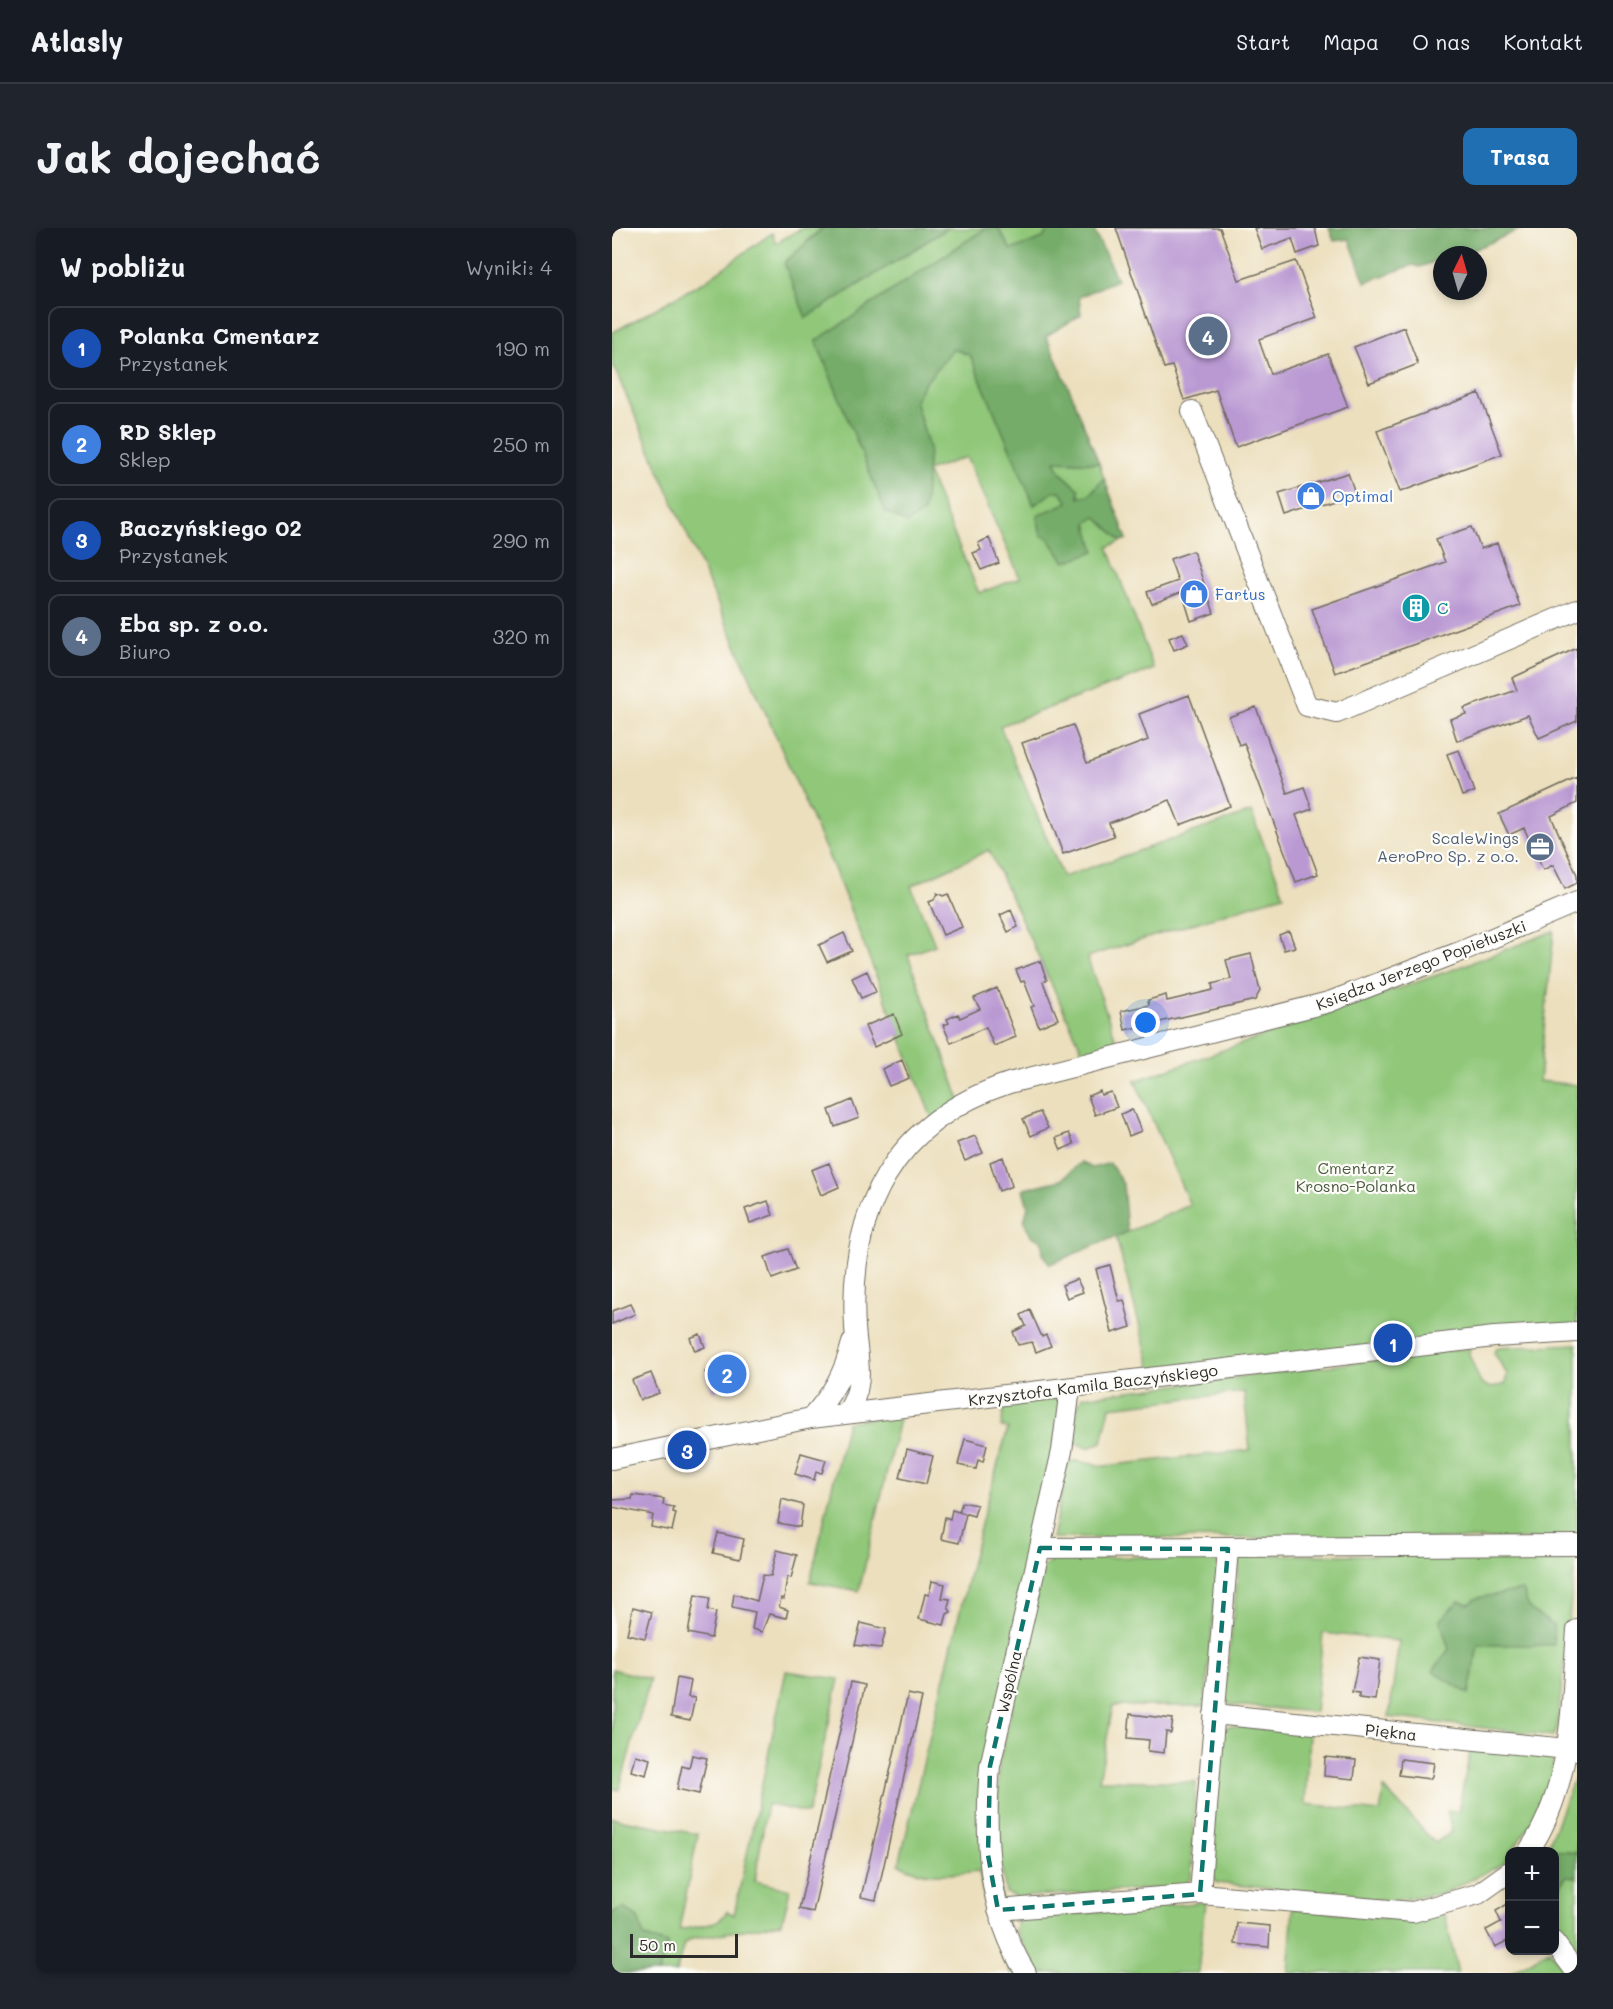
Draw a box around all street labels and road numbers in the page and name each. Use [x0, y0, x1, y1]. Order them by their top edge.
street label: Księdza Jerzego Popiełuszki [1313, 915, 1529, 1014]
street label: Krzysztofa Kamila Baczyńskiego [967, 1359, 1219, 1410]
street label: Wspólna [991, 1648, 1026, 1715]
street label: Piękna [1364, 1718, 1418, 1745]

